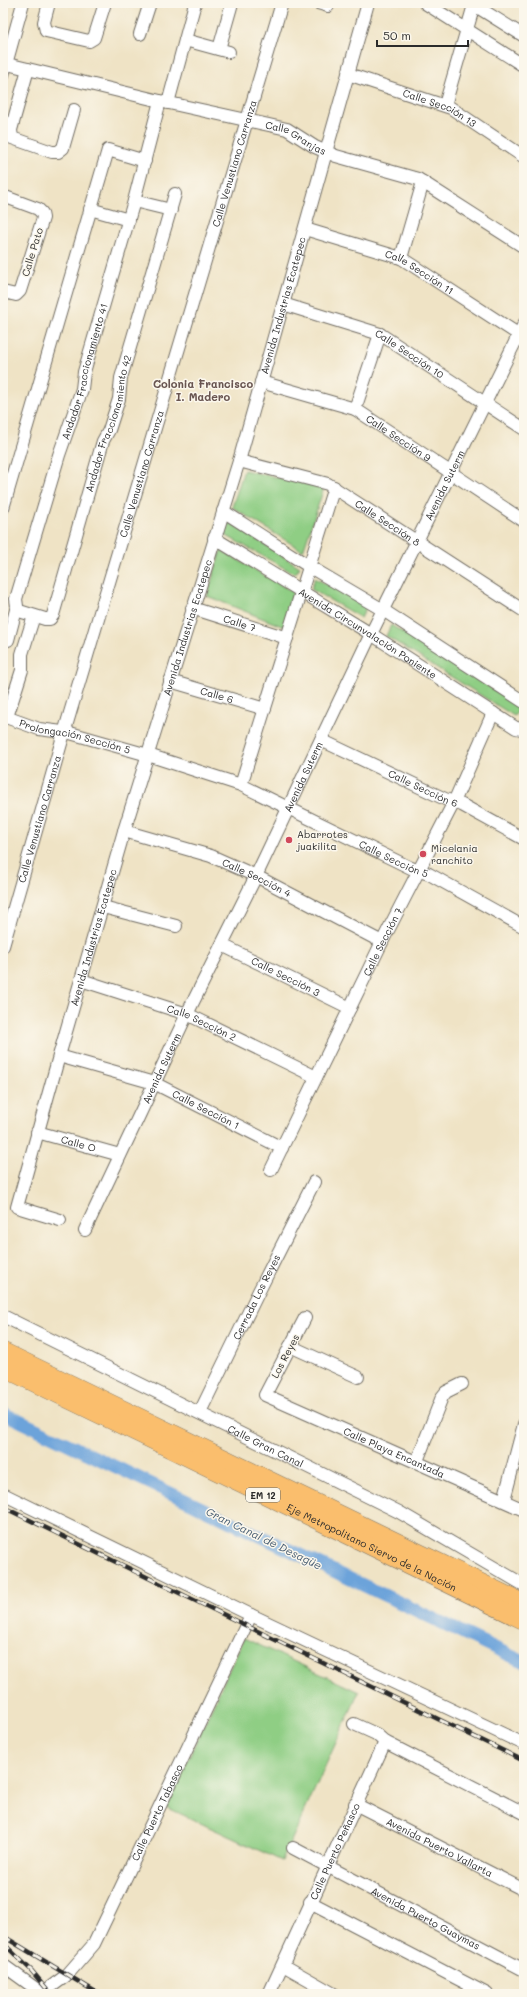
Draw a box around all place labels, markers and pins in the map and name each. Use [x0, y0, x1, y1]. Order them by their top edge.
place label: Abarrotes juakilita [296, 827, 348, 853]
marker: Abarrotes juakilita [284, 835, 294, 845]
place label: Micelania ranchito [431, 841, 478, 867]
marker: Micelania ranchito [418, 849, 428, 859]

